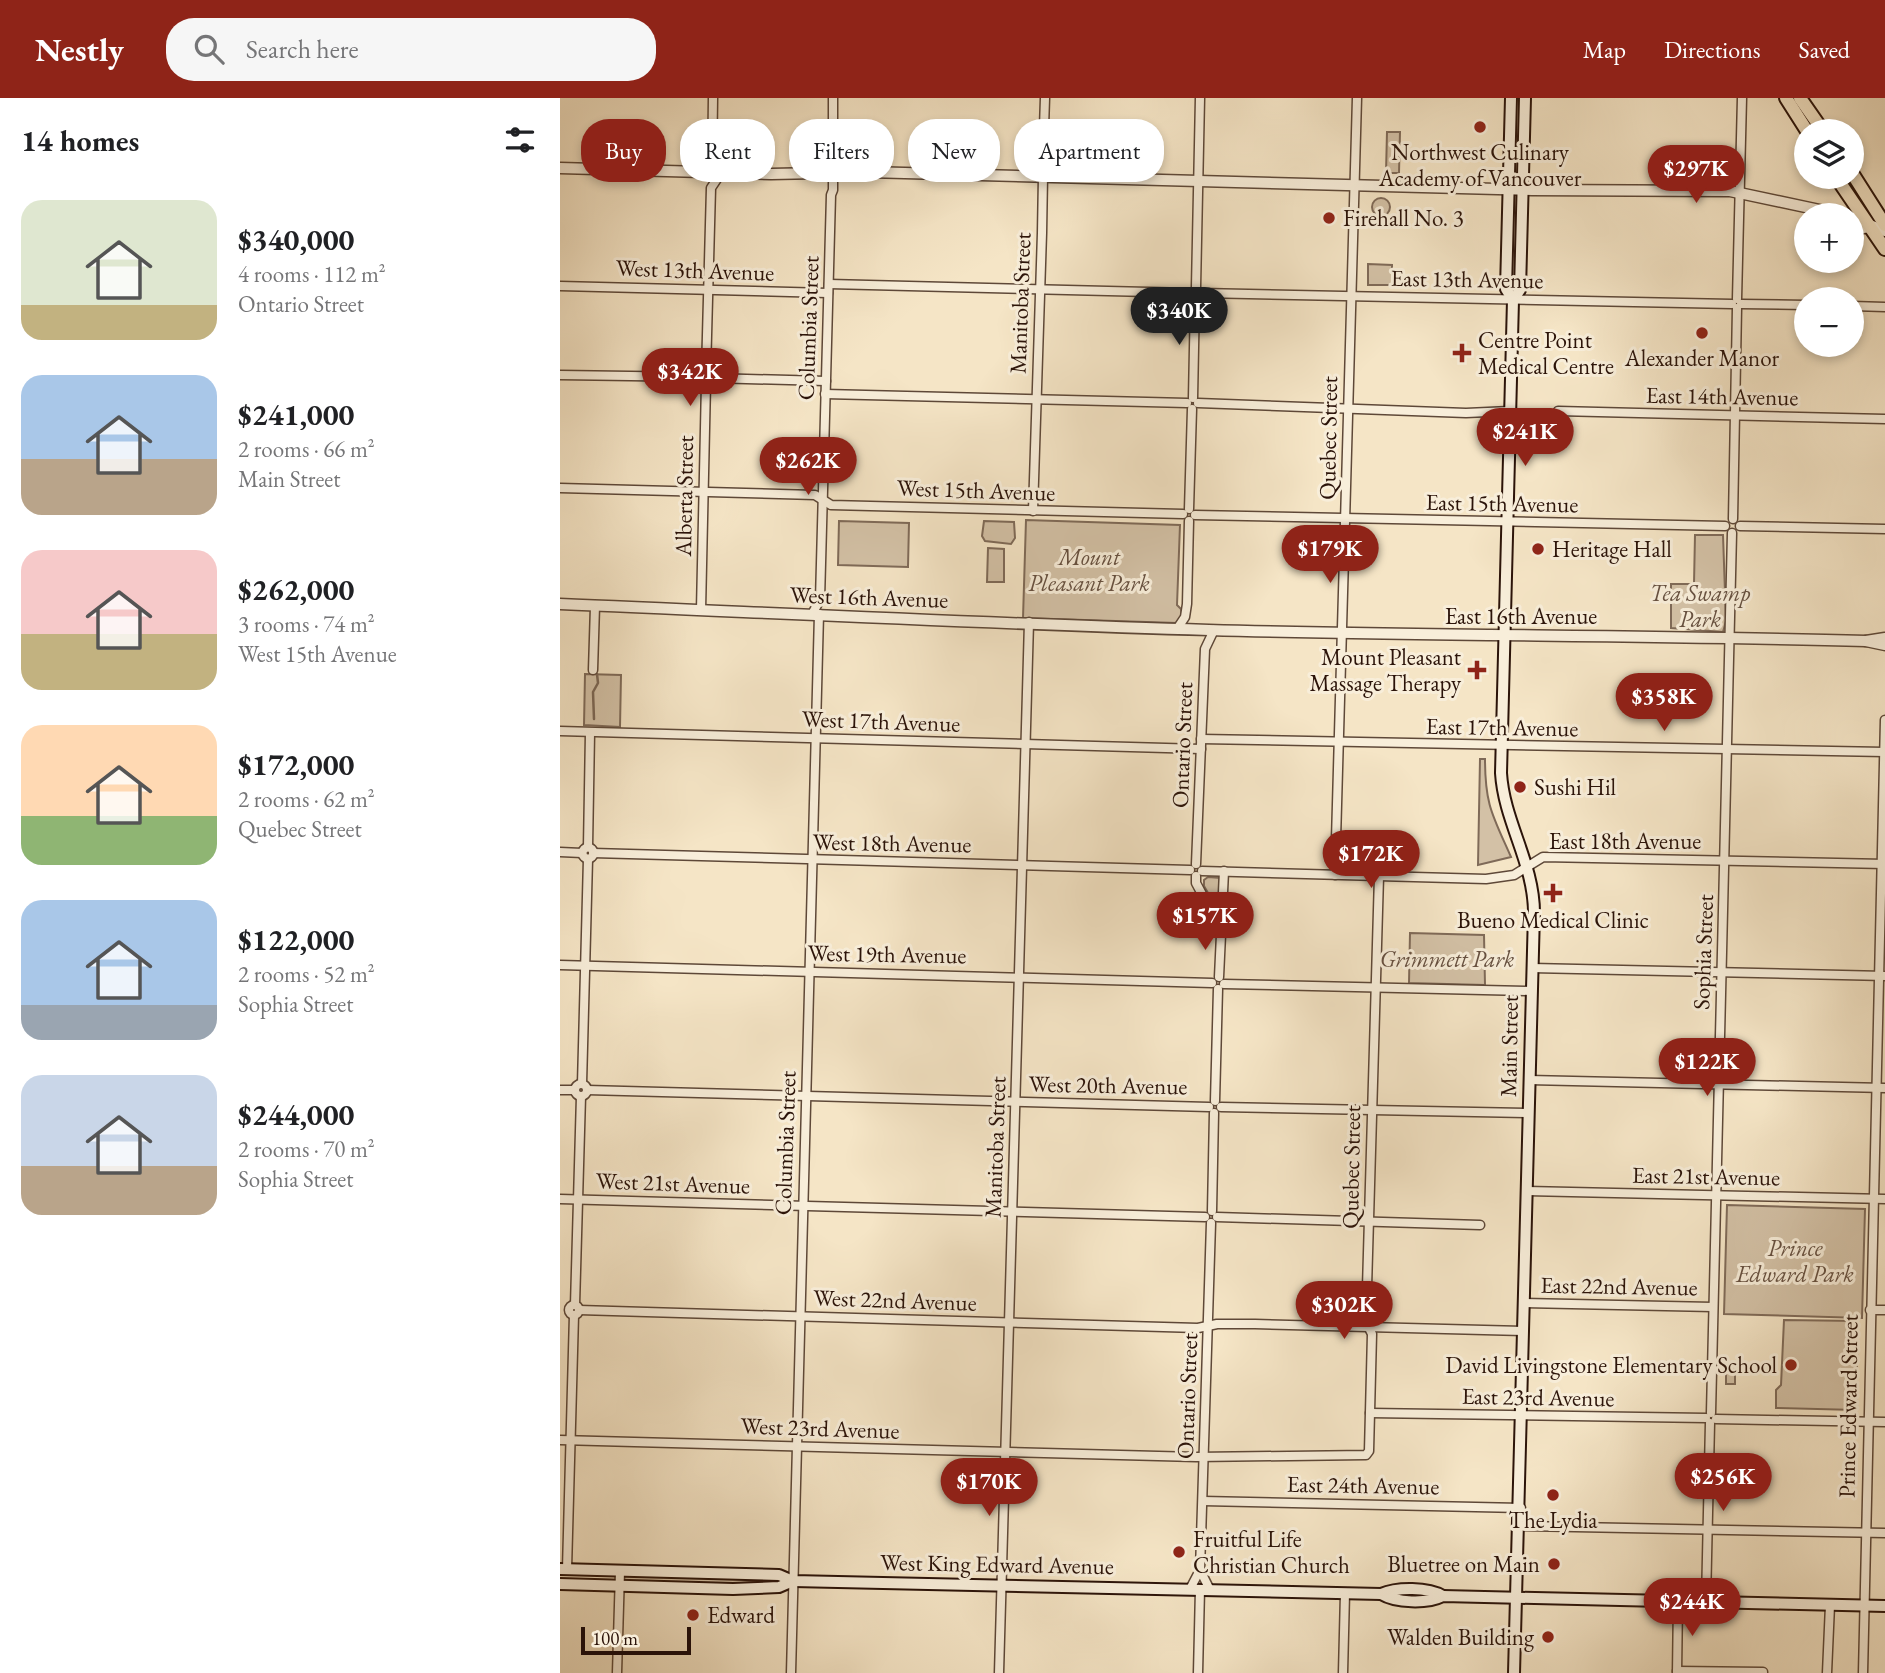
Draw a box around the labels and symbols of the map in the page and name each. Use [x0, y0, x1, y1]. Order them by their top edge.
marker: Northwest Culinary Academy of Vancouver [1472, 119, 1488, 135]
place label: Northwest Culinary Academy of Vancouver [1378, 137, 1582, 193]
pin: $297K [1647, 146, 1745, 205]
place label: Firehall No. 3 [1343, 203, 1464, 233]
marker: Firehall No. 3 [1321, 210, 1337, 226]
street label: Manitoba Street [1003, 231, 1037, 374]
street label: West 13th Avenue [615, 252, 775, 288]
street label: Columbia Street [790, 254, 826, 401]
street label: East 13th Avenue [1390, 263, 1544, 295]
pin: $340K [1130, 288, 1228, 347]
place label: Centre Point Medical Centre [1478, 325, 1614, 381]
marker: Alexander Manor [1694, 325, 1710, 341]
marker: Centre Point Medical Centre [1452, 343, 1472, 363]
place label: Alexander Manor [1624, 343, 1780, 373]
pin: $342K [641, 348, 739, 408]
street label: Quebec Street [1312, 375, 1344, 500]
street label: East 14th Avenue [1645, 380, 1799, 412]
pin: $241K [1476, 408, 1574, 468]
street label: Alberta Street [668, 434, 700, 558]
pin: $262K [759, 438, 857, 497]
street label: West 15th Avenue [896, 472, 1056, 508]
street label: East 15th Avenue [1425, 487, 1579, 519]
pin: $179K [1281, 526, 1379, 585]
place label: Heritage Hall [1552, 534, 1672, 564]
marker: Heritage Hall [1530, 541, 1546, 557]
park label: Mount Pleasant Park [1028, 542, 1150, 598]
park label: Tea Swamp Park [1650, 578, 1750, 634]
street label: West 16th Avenue [789, 579, 949, 615]
street label: East 16th Avenue [1445, 601, 1597, 631]
place label: Mount Pleasant Massage Therapy [1309, 642, 1462, 698]
marker: Mount Pleasant Massage Therapy [1467, 660, 1487, 680]
pin: $358K [1615, 674, 1713, 733]
street label: Ontario Street [1165, 681, 1199, 808]
street label: West 17th Avenue [801, 703, 961, 739]
street label: East 17th Avenue [1425, 711, 1579, 743]
place label: Sushi Hil [1534, 772, 1617, 802]
marker: Sushi Hil [1512, 779, 1528, 795]
street label: East 18th Avenue [1549, 826, 1701, 856]
street label: West 18th Avenue [812, 827, 972, 859]
pin: $172K [1322, 830, 1420, 890]
marker: Bueno Medical Clinic [1543, 883, 1563, 903]
pin: $157K [1156, 892, 1254, 952]
street label: Sophia Street [1686, 893, 1720, 1010]
place label: Bueno Medical Clinic [1457, 905, 1649, 935]
street label: West 19th Avenue [807, 938, 967, 970]
park label: Grimmett Park [1380, 944, 1515, 974]
street label: Main Street [1493, 994, 1525, 1097]
pin: $122K [1658, 1038, 1756, 1098]
street label: Columbia Street [767, 1069, 803, 1216]
street label: West 20th Avenue [1028, 1069, 1188, 1101]
street label: Manitoba Street [978, 1075, 1012, 1218]
street label: Quebec Street [1335, 1104, 1367, 1229]
street label: East 21st Avenue [1632, 1160, 1780, 1192]
street label: West 21st Avenue [595, 1165, 751, 1201]
park label: Prince Edward Park [1735, 1233, 1854, 1289]
street label: East 22nd Avenue [1540, 1270, 1698, 1302]
street label: West 22nd Avenue [813, 1282, 977, 1318]
pin: $302K [1295, 1282, 1393, 1341]
street label: Prince Edward Street [1831, 1313, 1865, 1498]
street label: Ontario Street [1170, 1332, 1204, 1459]
place label: David Livingstone Elementary School [1445, 1350, 1777, 1380]
marker: David Livingstone Elementary School [1783, 1357, 1799, 1373]
street label: East 23rd Avenue [1461, 1381, 1615, 1413]
street label: West 23rd Avenue [740, 1410, 900, 1446]
pin: $256K [1674, 1454, 1772, 1513]
pin: $170K [940, 1458, 1038, 1518]
street label: East 24th Avenue [1286, 1469, 1440, 1501]
marker: The Lydia [1545, 1487, 1561, 1503]
place label: The Lydia [1508, 1505, 1598, 1535]
place label: Fruitful Life Christian Church [1193, 1524, 1350, 1580]
marker: Fruitful Life Christian Church [1171, 1544, 1187, 1560]
street label: West King Edward Avenue [880, 1547, 1114, 1581]
place label: Bluetree on Main [1387, 1549, 1540, 1579]
marker: Bluetree on Main [1546, 1556, 1562, 1572]
pin: $244K [1643, 1578, 1741, 1638]
place label: Edward [707, 1600, 775, 1630]
marker: Edward [685, 1607, 701, 1623]
place label: Walden Building [1387, 1622, 1535, 1652]
scale bar [581, 1624, 691, 1656]
marker: Walden Building [1540, 1629, 1556, 1645]

